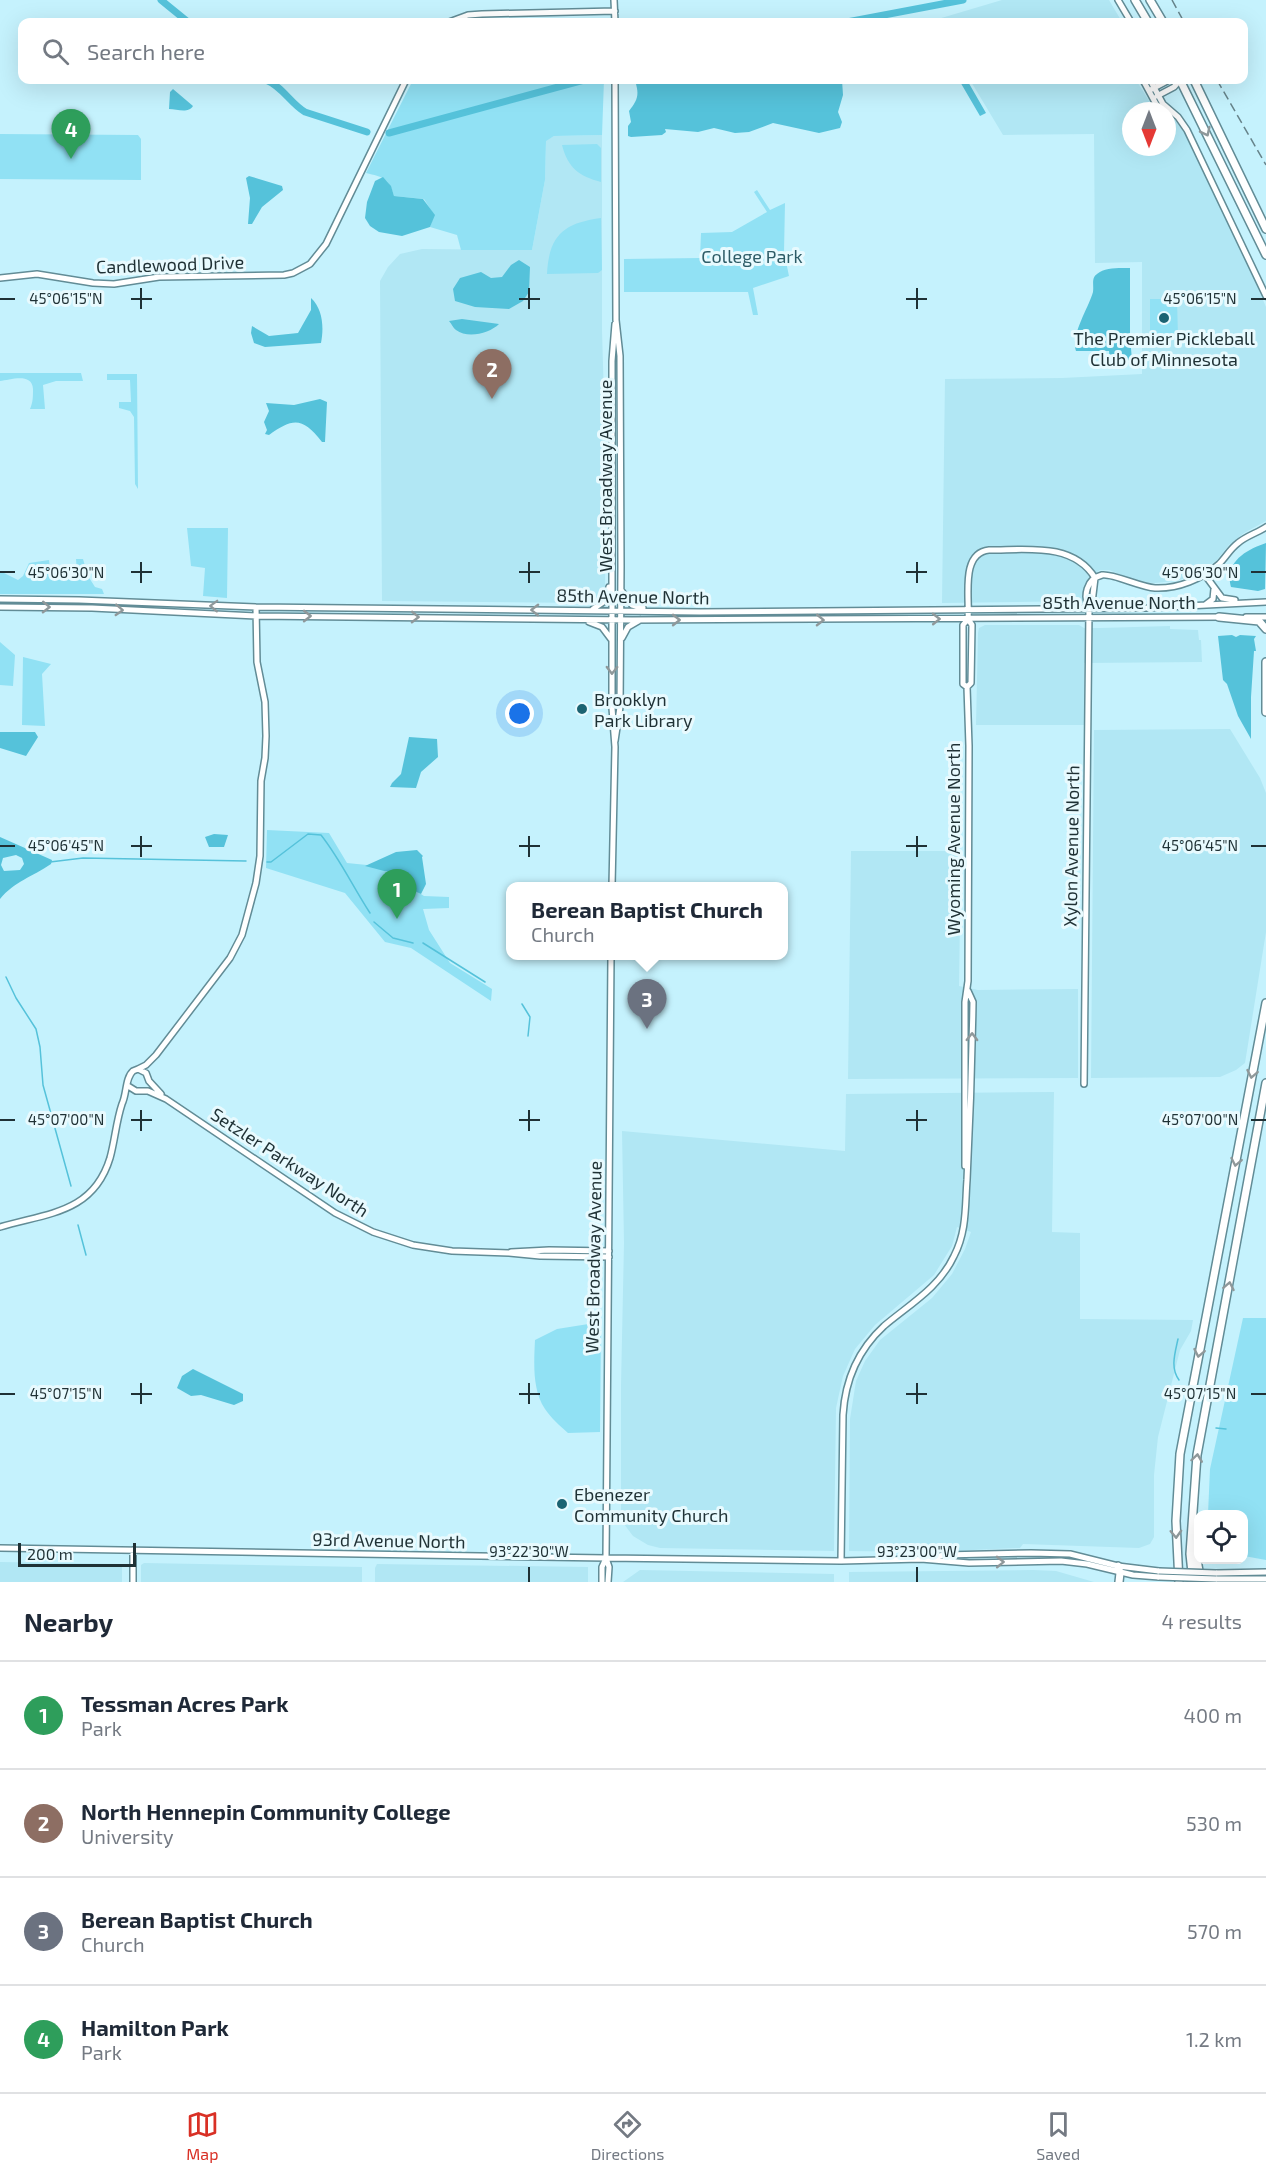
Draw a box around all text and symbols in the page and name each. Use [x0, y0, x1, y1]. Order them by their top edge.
search box [18, 18, 1248, 84]
icon: search [39, 35, 72, 68]
text: Search here [87, 38, 205, 64]
north arrow [1122, 102, 1176, 156]
pin: 4 [52, 110, 90, 159]
one-way arrow [1199, 125, 1211, 136]
park label: College Park [701, 245, 803, 267]
street label: Candlewood Drive [96, 250, 244, 278]
text: 45°06'15"N [29, 289, 103, 307]
text: 45°06'15"N [1163, 289, 1237, 307]
marker: The Premier Pickleball Club of Minnesota [1157, 311, 1171, 325]
place label: The Premier Pickleball Club of Minnesota [1073, 327, 1255, 370]
pin: 2 [472, 350, 512, 399]
street label: West Broadway Avenue [594, 380, 616, 572]
text: 45°06'30"N [28, 563, 104, 581]
text: 45°06'30"N [1162, 563, 1238, 581]
street label: 85th Avenue North [556, 584, 710, 608]
street label: 85th Avenue North [1042, 591, 1196, 613]
one-way arrow [210, 600, 219, 613]
one-way arrow [42, 601, 51, 614]
one-way arrow [114, 603, 123, 616]
one-way arrow [531, 604, 540, 616]
one-way arrow [302, 610, 311, 622]
one-way arrow [411, 611, 420, 623]
one-way arrow [932, 613, 941, 625]
one-way arrow [672, 614, 681, 626]
one-way arrow [816, 614, 825, 626]
one-way arrow [606, 665, 618, 674]
place label: Brooklyn Park Library [594, 688, 693, 731]
your location [505, 699, 534, 728]
marker: Brooklyn Park Library [575, 702, 589, 716]
street label: Wyoming Avenue North [942, 743, 964, 935]
street label: Xylon Avenue North [1059, 765, 1083, 927]
text: 45°06'45"N [28, 836, 104, 854]
text: 45°06'45"N [1162, 836, 1238, 854]
pin: 1 [378, 870, 416, 919]
popup [506, 882, 788, 960]
text: Berean Baptist Church [531, 896, 763, 922]
text: Church [531, 922, 595, 946]
pin: 3 [628, 980, 666, 1029]
one-way arrow [966, 1033, 979, 1042]
one-way arrow [1246, 1069, 1259, 1079]
street label: Setzler Parkway North [207, 1103, 373, 1221]
text: 45°07'00"N [28, 1110, 104, 1128]
text: 45°07'00"N [1162, 1110, 1238, 1128]
one-way arrow [1230, 1156, 1243, 1166]
street label: West Broadway Avenue [580, 1160, 606, 1354]
one-way arrow [1222, 1282, 1235, 1292]
one-way arrow [1193, 1348, 1206, 1358]
text: 45°07'15"N [30, 1384, 102, 1402]
text: 45°07'15"N [1164, 1384, 1236, 1402]
one-way arrow [1190, 1453, 1202, 1463]
place label: Ebenezer Community Church [574, 1483, 728, 1526]
marker: Ebenezer Community Church [555, 1497, 569, 1511]
map controls [1194, 1510, 1248, 1564]
button: locate [1194, 1510, 1248, 1564]
street label: 93rd Avenue North [312, 1528, 466, 1552]
one-way arrow [1170, 1529, 1182, 1538]
scale bar [18, 1540, 136, 1568]
text: 93°22'30"W [489, 1542, 569, 1560]
text: 93°23'00"W [877, 1542, 957, 1560]
text: 200 m [27, 1544, 73, 1563]
one-way arrow [996, 1556, 1005, 1568]
text: Nearby [24, 1606, 113, 1637]
text: 4 results [1162, 1609, 1242, 1633]
text: Tessman Acres Park [81, 1690, 289, 1716]
text: 1 [39, 1703, 48, 1727]
text: 400 m [1184, 1703, 1242, 1727]
text: Park [81, 1716, 122, 1740]
text: North Hennepin Community College [81, 1798, 451, 1824]
text: 2 [38, 1811, 49, 1835]
text: 530 m [1186, 1811, 1242, 1835]
text: University [81, 1824, 173, 1848]
text: Berean Baptist Church [81, 1906, 313, 1932]
text: 3 [38, 1919, 49, 1943]
text: 570 m [1187, 1919, 1242, 1943]
text: Church [81, 1932, 145, 1956]
text: Hamilton Park [81, 2014, 229, 2040]
text: 4 [37, 2027, 50, 2051]
text: 1.2 km [1186, 2027, 1242, 2051]
text: Park [81, 2040, 122, 2064]
tab: Map [186, 2108, 219, 2163]
tab: Directions [591, 2108, 664, 2163]
tab: Saved [1036, 2108, 1080, 2163]

